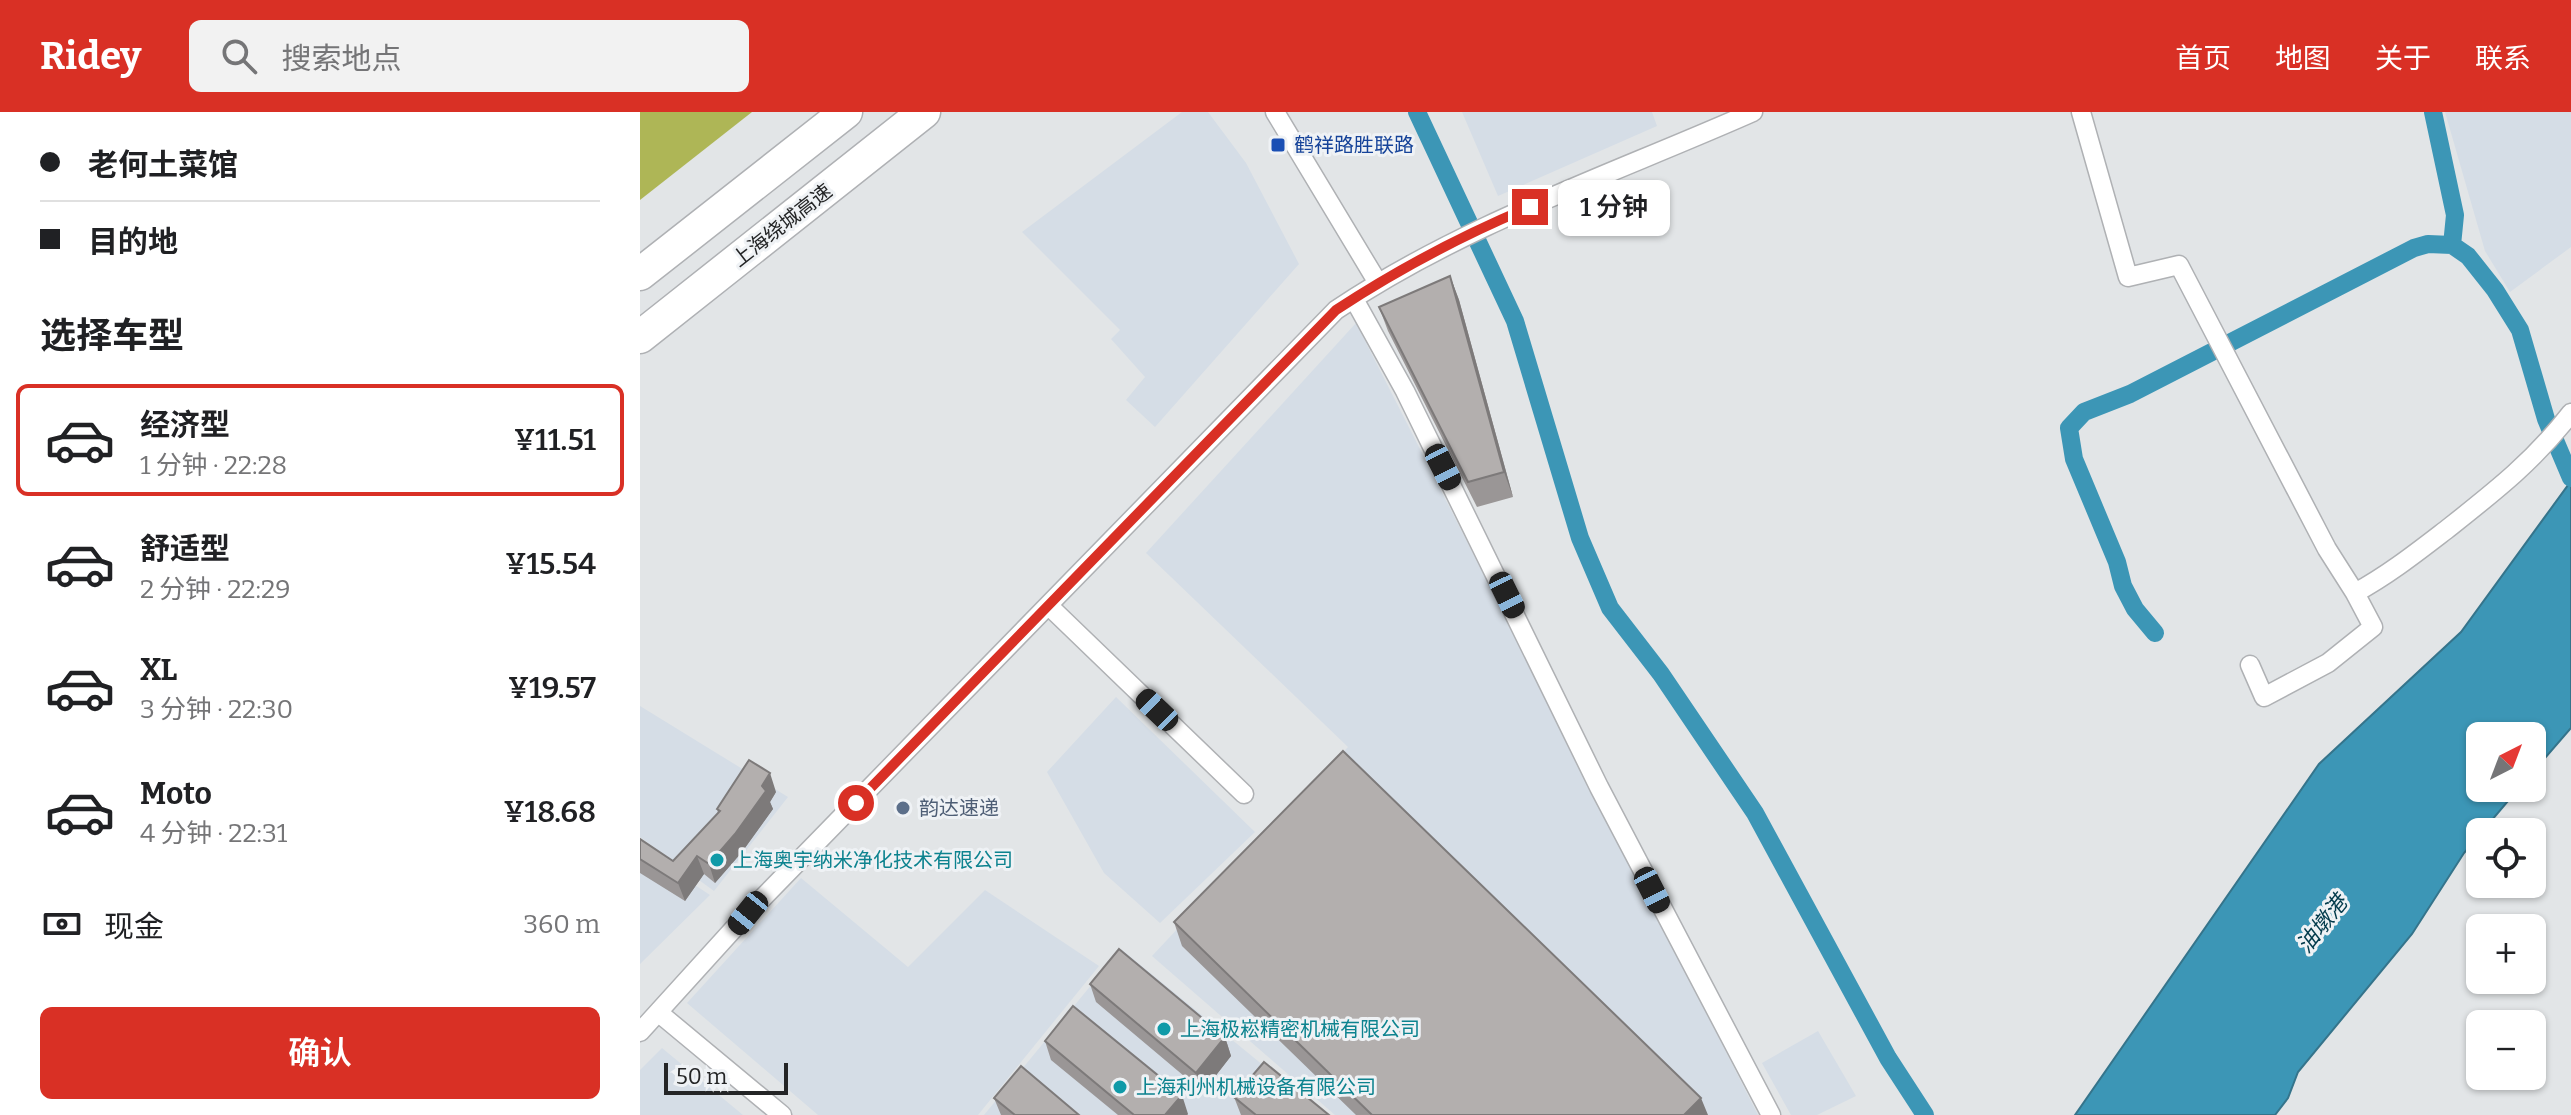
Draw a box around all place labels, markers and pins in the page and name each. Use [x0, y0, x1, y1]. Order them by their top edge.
place label: 鹤祥路胜联路 [1294, 133, 1414, 157]
marker: 鹤祥路胜联路 [1269, 136, 1287, 154]
place label: 韵达速递 [919, 796, 999, 820]
marker: 韵达速递 [894, 799, 912, 817]
place label: 上海奥宇纳米净化技术有限公司 [733, 848, 1013, 872]
marker: 上海奥宇纳米净化技术有限公司 [708, 851, 726, 869]
place label: 上海极崧精密机械有限公司 [1180, 1017, 1420, 1041]
marker: 上海极崧精密机械有限公司 [1155, 1020, 1173, 1038]
place label: 上海利州机械设备有限公司 [1136, 1075, 1376, 1099]
marker: 上海利州机械设备有限公司 [1111, 1078, 1129, 1096]

